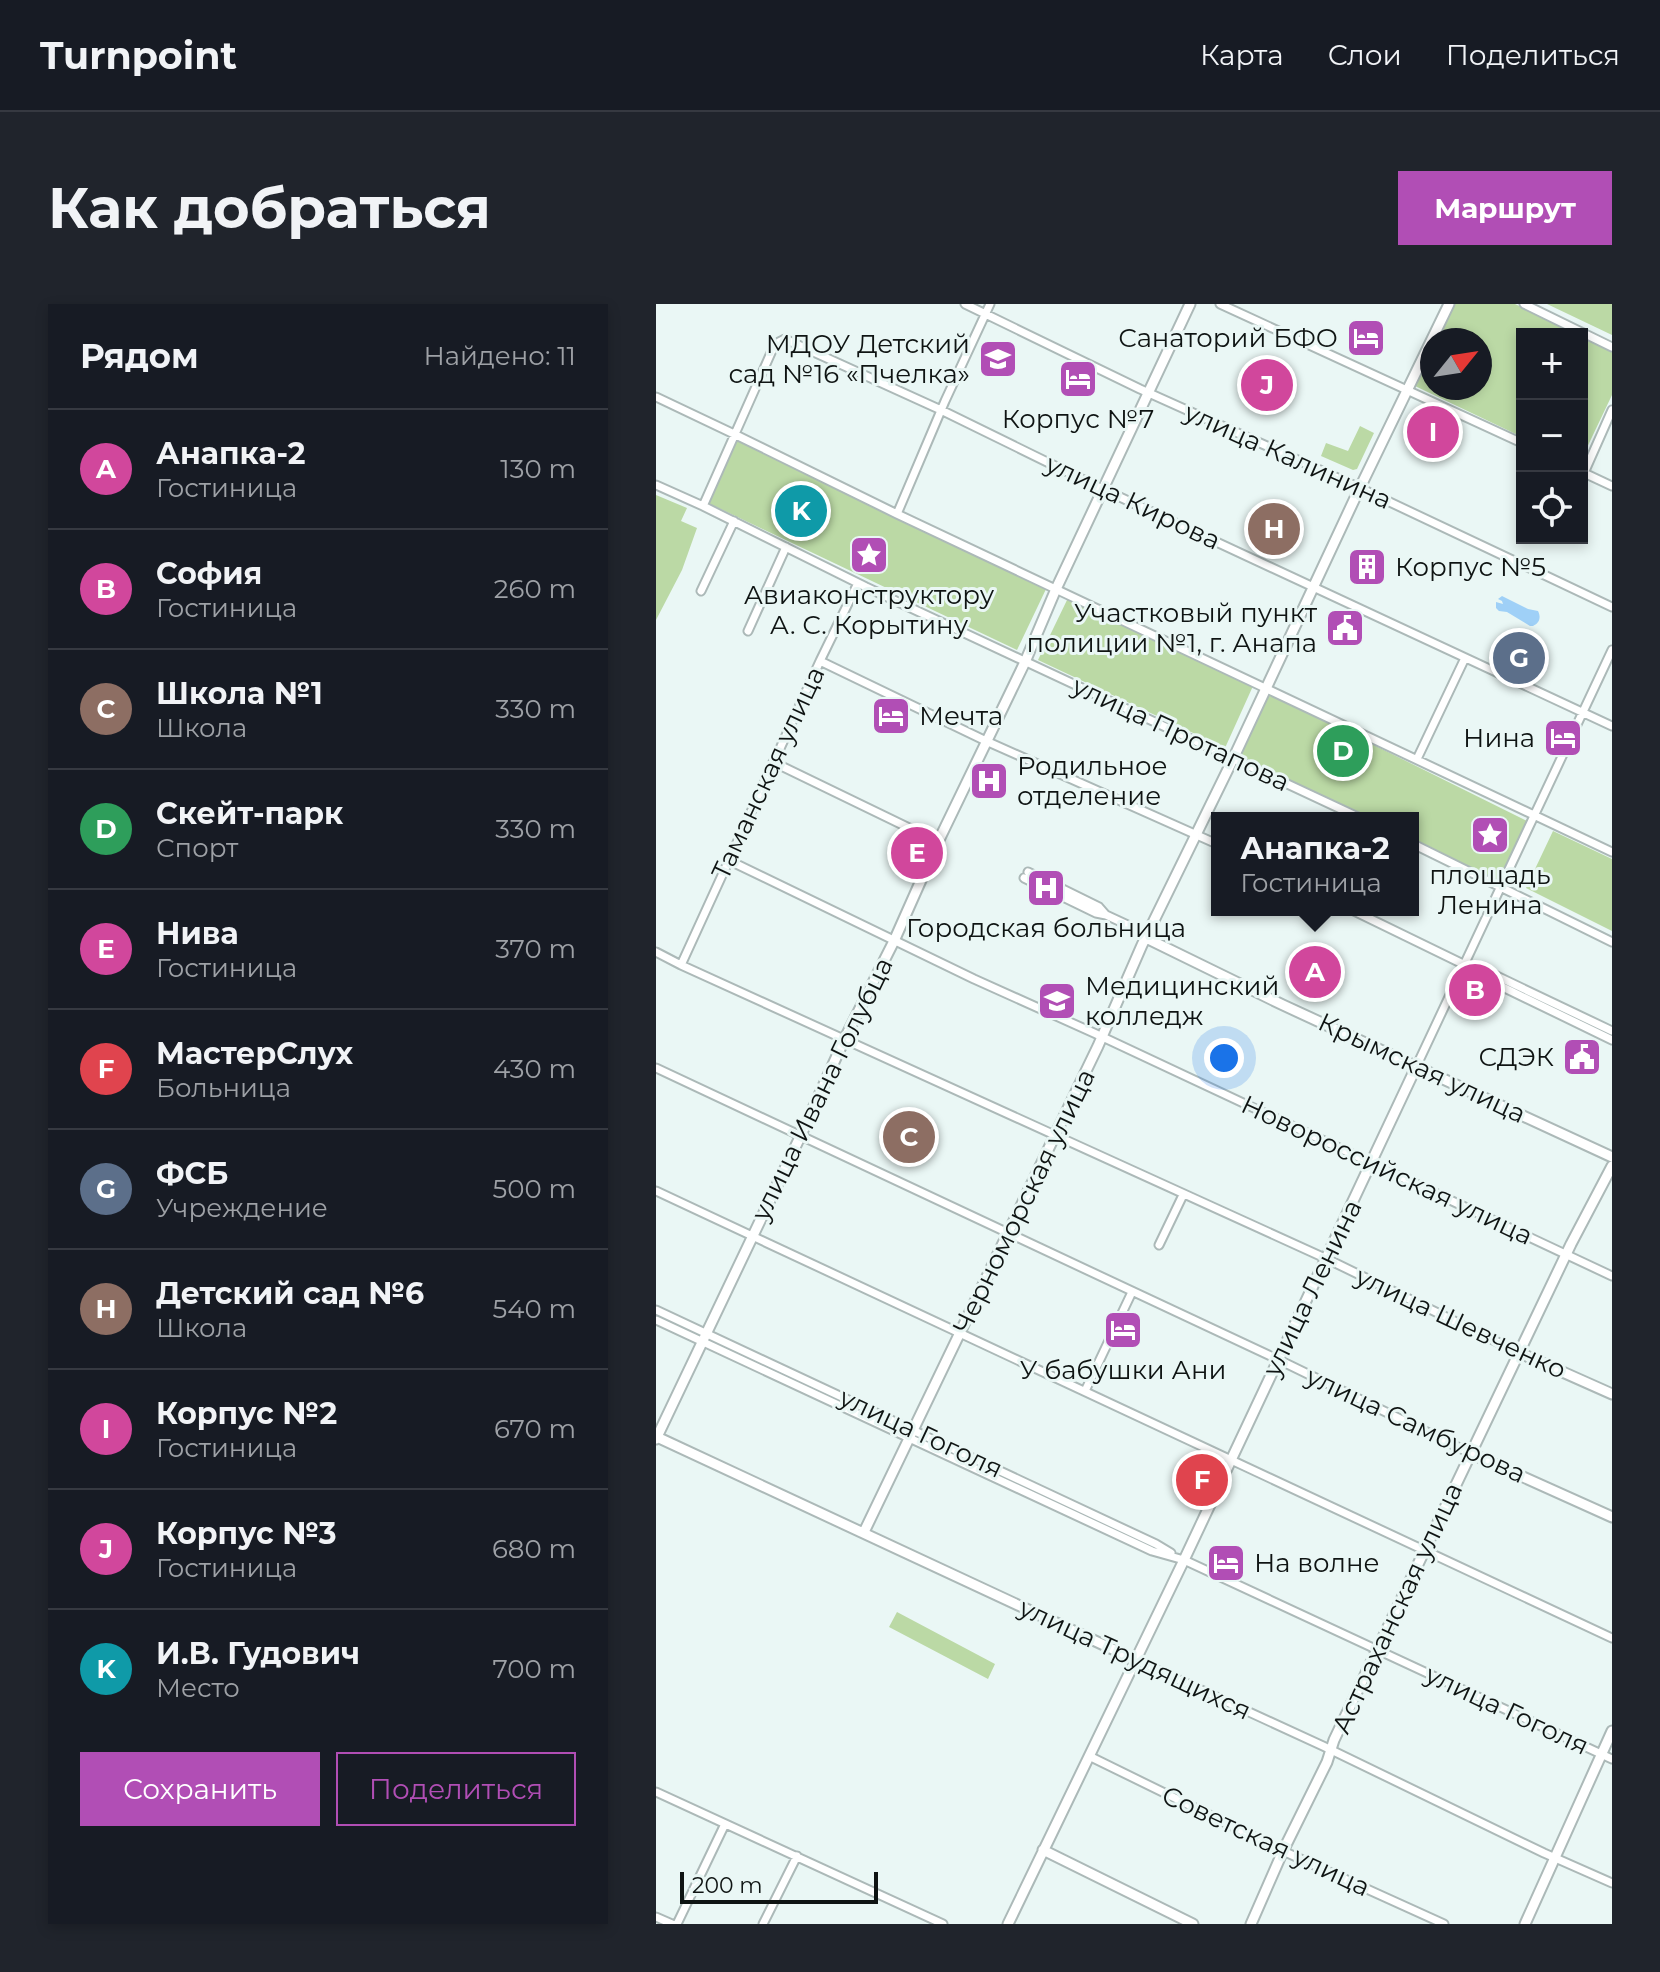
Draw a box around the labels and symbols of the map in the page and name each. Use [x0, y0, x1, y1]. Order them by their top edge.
hotel icon: Санаторий БФО [1345, 317, 1387, 359]
place label: Санаторий БФО [1118, 322, 1338, 354]
place label: МДОУ Детский сад №16 «Пчелка» [728, 328, 970, 390]
north arrow [1420, 328, 1492, 400]
school or university icon: МДОУ Детский сад №16 «Пчелка» [977, 338, 1019, 380]
pin: J [1241, 355, 1293, 415]
hotel icon: Корпус №7 [1057, 358, 1099, 400]
street label: улица Калинина [1179, 396, 1397, 516]
pin: I [1407, 402, 1459, 462]
place label: Корпус №7 [1002, 403, 1154, 435]
street label: улица Кирова [1040, 447, 1226, 556]
pin: K [775, 481, 827, 541]
pin: H [1248, 499, 1300, 559]
place icon: Авиаконструктору А. С. Корытину [848, 534, 890, 576]
building icon: Корпус №5 [1346, 546, 1388, 588]
place label: Корпус №5 [1395, 551, 1546, 583]
place label: Авиаконструктору А. С. Корытину [744, 579, 995, 641]
place label: Участковый пункт полиции №1, г. Анапа [1026, 597, 1318, 659]
public building icon: Участковый пункт полиции №1, г. Анапа [1324, 607, 1366, 649]
pin: G [1493, 628, 1545, 688]
street label: Таманская улица [705, 661, 831, 885]
street label: улица Протапова [1066, 669, 1295, 798]
hotel icon: Мечта [870, 695, 912, 737]
place label: Мечта [919, 700, 1003, 732]
hotel icon: Нина [1542, 717, 1584, 759]
pin: D [1317, 721, 1369, 781]
place label: Нина [1463, 722, 1535, 754]
place label: Родильное отделение [1017, 750, 1168, 812]
hospital icon: Родильное отделение [968, 760, 1010, 802]
place icon: площадь Ленина [1469, 814, 1511, 856]
pin: E [891, 823, 943, 883]
place label: площадь Ленина [1429, 859, 1551, 921]
hospital icon: Городская больница [1025, 867, 1067, 909]
place label: Городская больница [906, 912, 1186, 944]
pin: A [1289, 942, 1341, 1002]
street label: улица Ивана Голубца [744, 952, 900, 1227]
pin: B [1449, 960, 1501, 1020]
place label: Медицинский колледж [1085, 970, 1279, 1032]
school or university icon: Медицинский колледж [1036, 980, 1078, 1022]
street label: Крымская улица [1313, 1006, 1531, 1130]
public building icon: СДЭК [1561, 1036, 1603, 1078]
your location [1204, 1038, 1244, 1078]
place label: СДЭК [1479, 1041, 1554, 1073]
street label: Черноморская улица [946, 1064, 1102, 1338]
street label: Новороссийская улица [1236, 1088, 1538, 1252]
pin: C [883, 1107, 935, 1167]
street label: улица Ленина [1255, 1194, 1369, 1382]
street label: улица Шевченко [1350, 1260, 1571, 1386]
hotel icon: У бабушки Ани [1102, 1309, 1144, 1351]
place label: У бабушки Ани [1020, 1354, 1226, 1386]
street label: улица Самбурова [1300, 1360, 1531, 1490]
street label: улица Гоголя [833, 1381, 1008, 1485]
pin: F [1176, 1450, 1228, 1510]
street label: Астраханская улица [1325, 1477, 1469, 1739]
hotel icon: На волне [1205, 1542, 1247, 1584]
place label: На волне [1254, 1547, 1380, 1579]
street label: улица Трудящихся [1013, 1591, 1256, 1727]
street label: улица Гоголя [1419, 1658, 1594, 1762]
street label: Советская улица [1157, 1779, 1375, 1903]
scale bar [680, 1868, 878, 1904]

